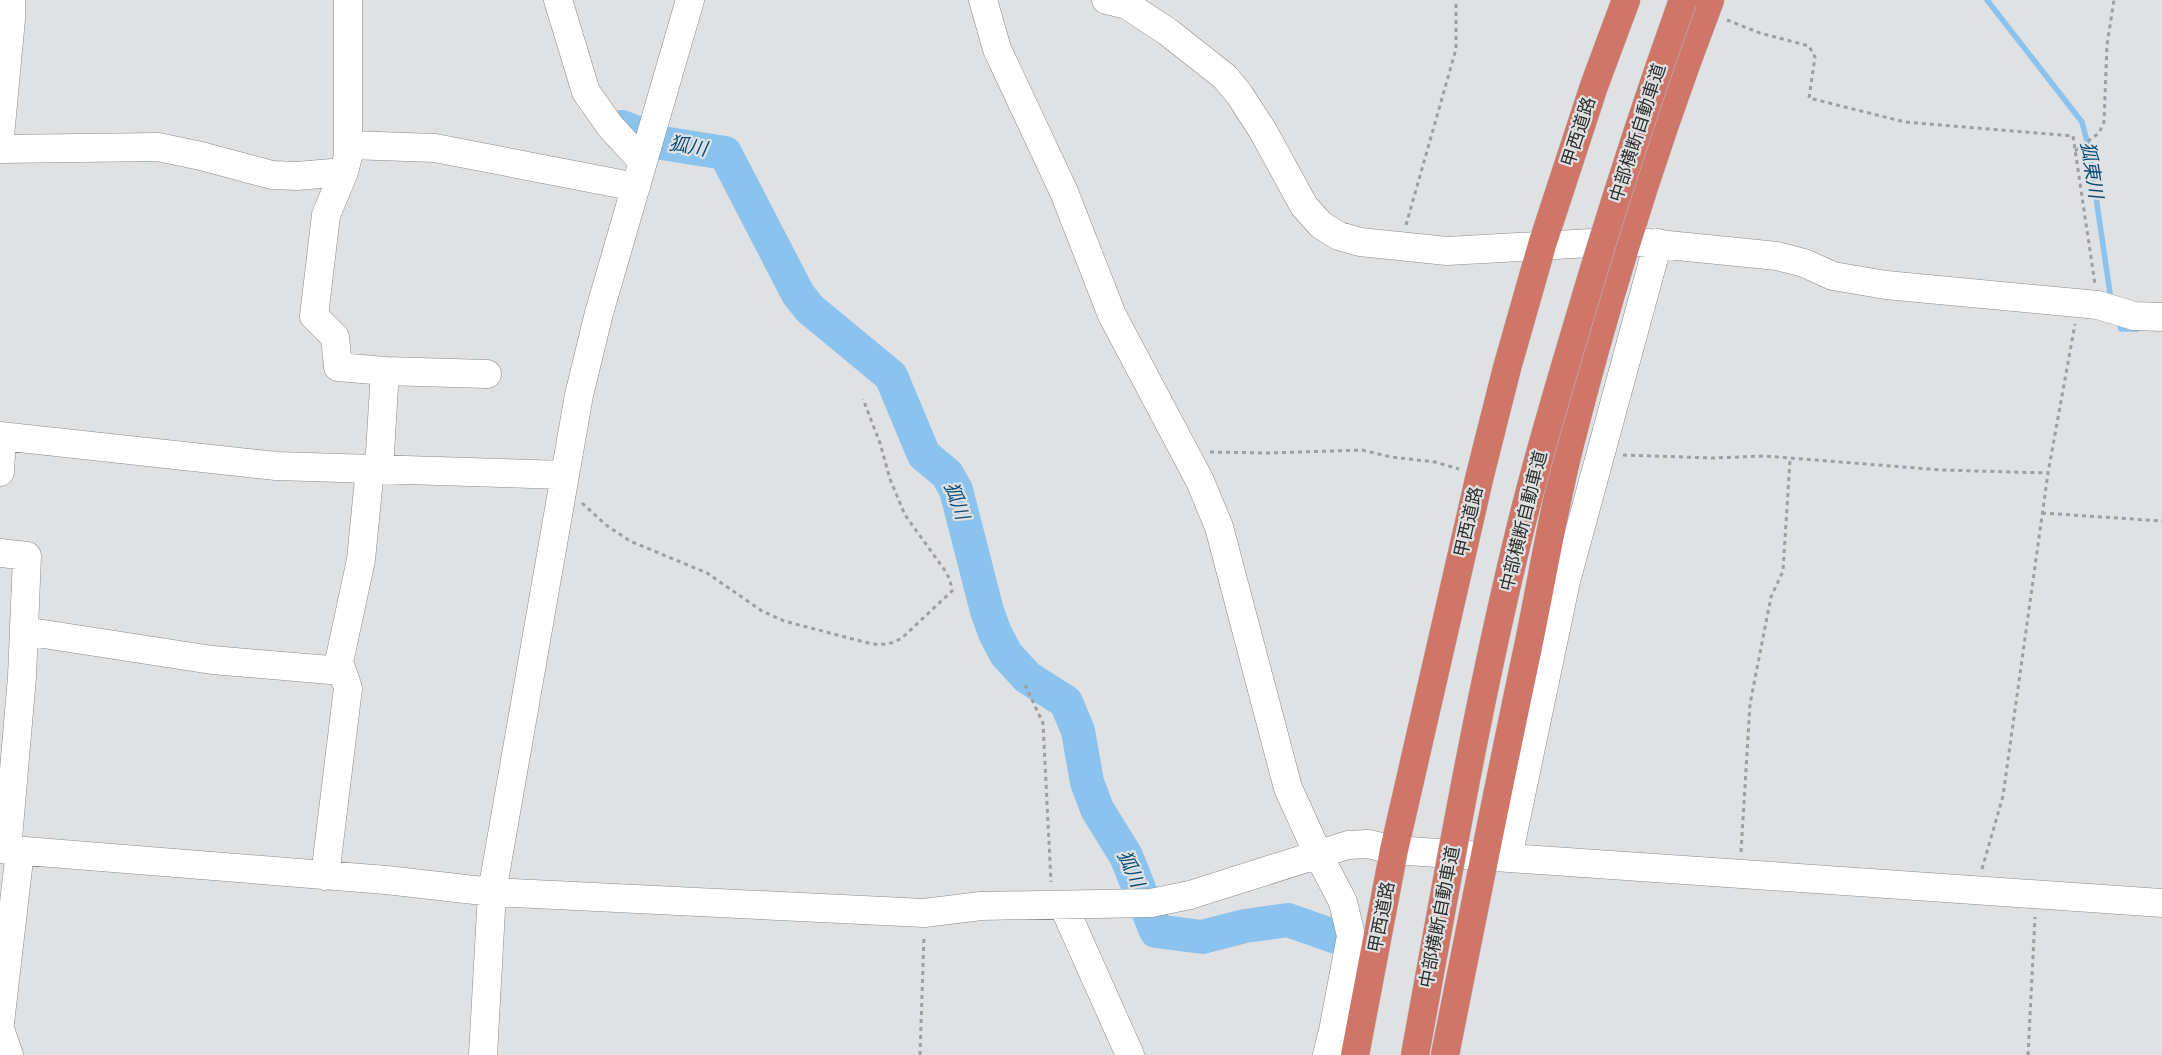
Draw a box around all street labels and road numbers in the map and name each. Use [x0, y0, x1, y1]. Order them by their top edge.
street label: 中部横断自動車道 [1606, 61, 1670, 205]
street label: 甲西道路 [1558, 95, 1600, 169]
street label: 中部横断自動車道 [1496, 449, 1552, 593]
street label: 甲西道路 [1451, 485, 1487, 559]
street label: 中部横断自動車道 [1416, 844, 1464, 990]
street label: 甲西道路 [1365, 880, 1399, 954]

